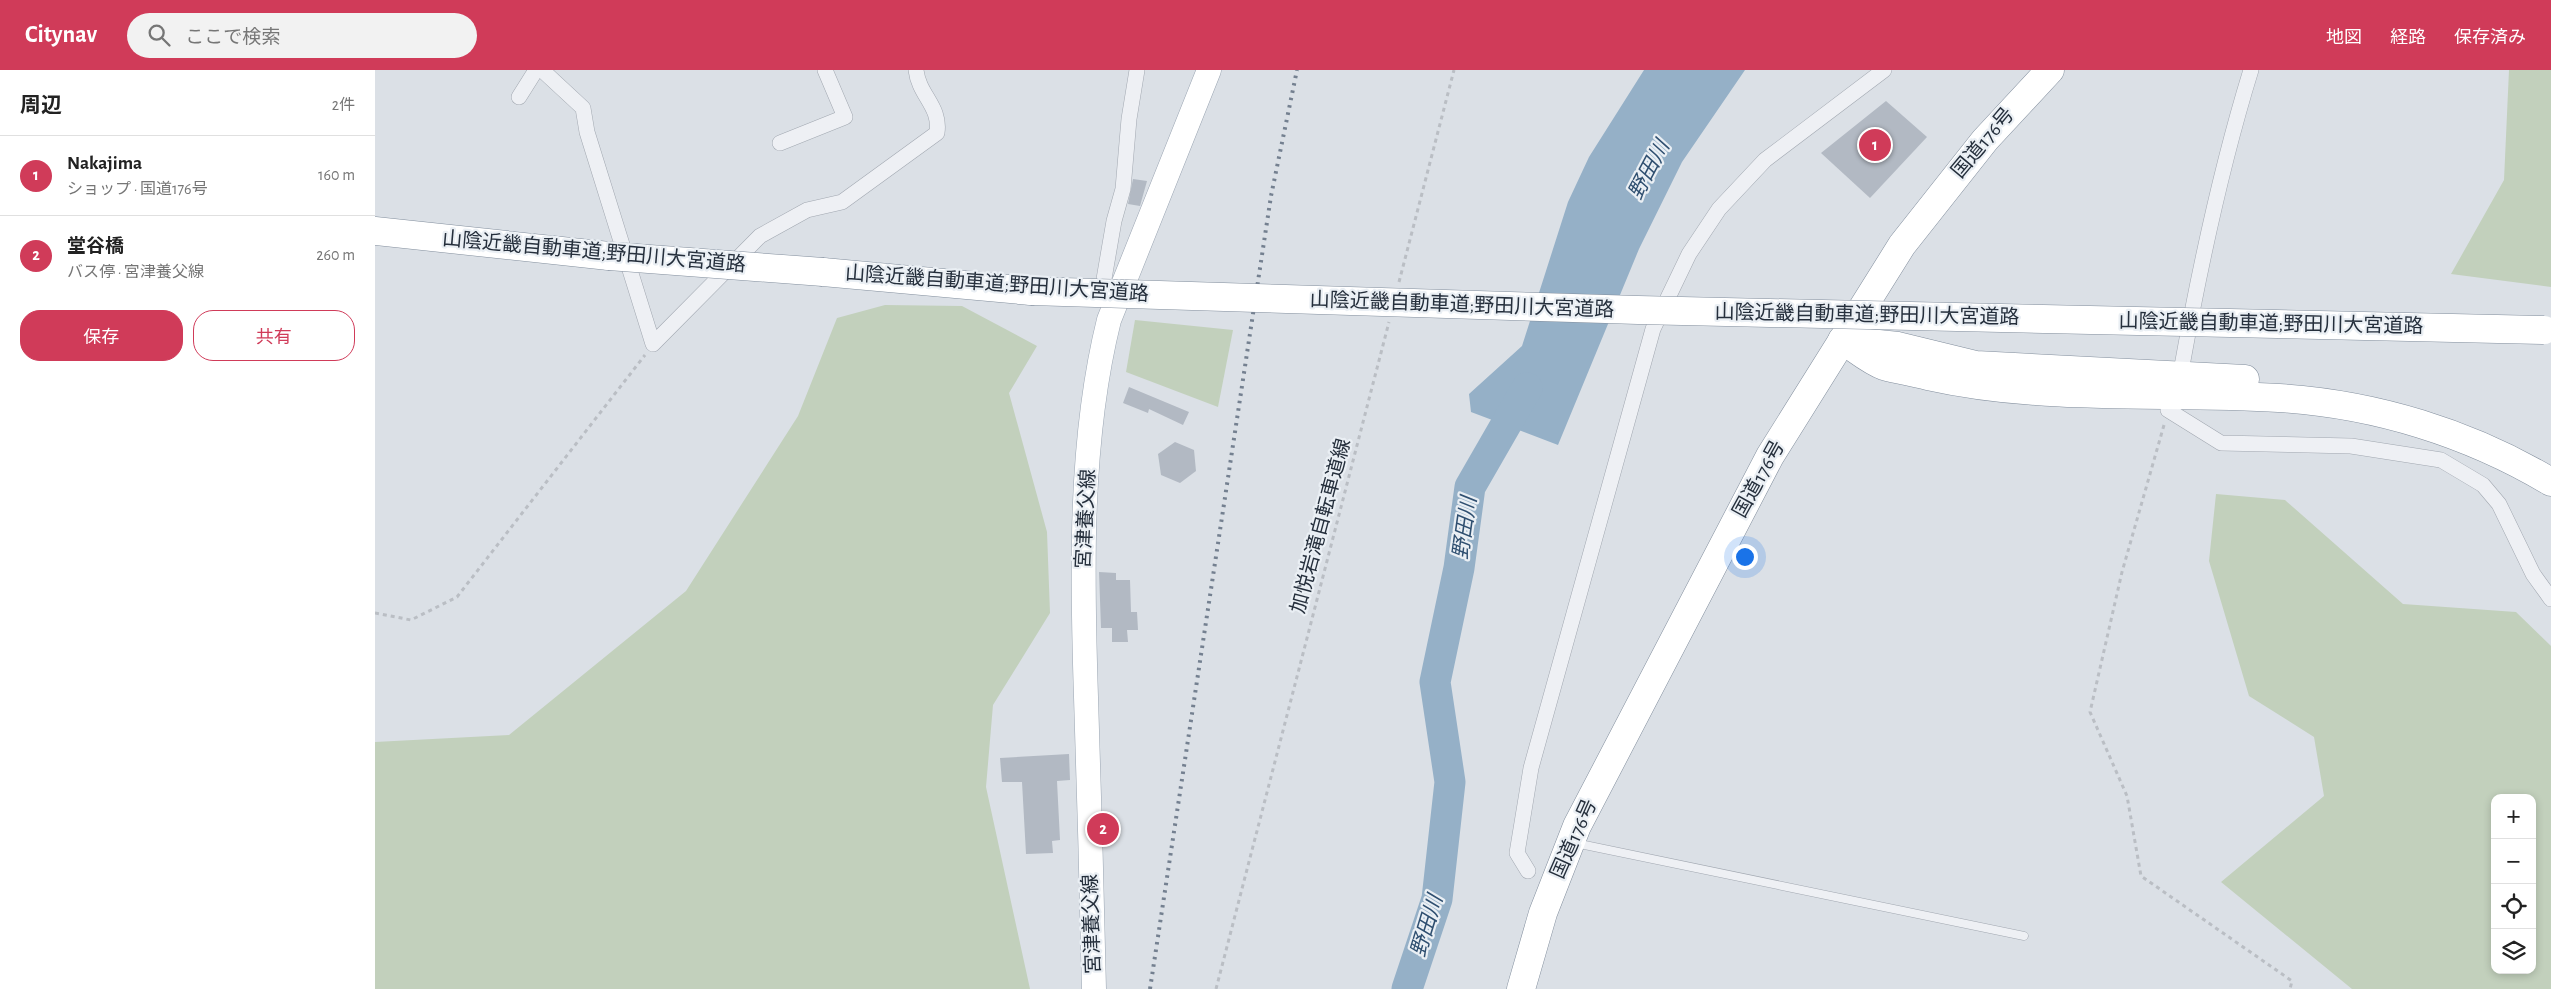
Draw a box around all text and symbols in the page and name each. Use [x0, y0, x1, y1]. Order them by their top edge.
search box [127, 13, 477, 58]
icon: search [145, 21, 173, 49]
text: Citynav [25, 23, 97, 47]
text: ここで検索 [185, 28, 280, 47]
text: 地図 [2326, 29, 2362, 47]
text: 経路 [2390, 29, 2426, 47]
text: 保存済み [2454, 29, 2526, 47]
text: 周辺 [20, 95, 62, 116]
text: 2件 [332, 97, 355, 113]
street label: 国道176号 [1947, 104, 2018, 182]
pin: 1 [1859, 126, 1891, 164]
water label: 野田川 [1625, 135, 1674, 203]
text: Nakajima [67, 154, 142, 173]
text: 1 [33, 167, 39, 183]
text: 160 m [318, 167, 355, 183]
text: ショップ · 国道176号 [67, 181, 208, 197]
street label: 山陰近畿自動車道;野田川大宮道路 [441, 228, 747, 275]
text: 堂谷橋 [67, 237, 124, 256]
text: 2 [32, 247, 40, 263]
text: 260 m [316, 247, 355, 263]
street label: 山陰近畿自動車道;野田川大宮道路 [844, 262, 1150, 305]
text: バス停 · 宮津養父線 [67, 264, 204, 280]
street label: 山陰近畿自動車道;野田川大宮道路 [1309, 289, 1615, 320]
street label: 山陰近畿自動車道;野田川大宮道路 [1715, 301, 2019, 328]
button: 保存 [20, 310, 183, 361]
button: 共有 [193, 310, 355, 361]
street label: 山陰近畿自動車道;野田川大宮道路 [2119, 310, 2423, 337]
street label: 加悦岩滝自転車道線 [1286, 436, 1354, 616]
street label: 国道176号 [1729, 437, 1788, 521]
street label: 宮津養父線 [1071, 468, 1099, 569]
water label: 野田川 [1450, 493, 1480, 561]
your location [1732, 544, 1758, 570]
map controls [2491, 794, 2536, 974]
button: + [2491, 794, 2536, 839]
street label: 国道176号 [1547, 796, 1600, 882]
pin: 2 [1087, 810, 1119, 848]
button: − [2491, 839, 2536, 884]
street label: 宮津養父線 [1078, 874, 1104, 974]
button: locate [2491, 884, 2536, 929]
water label: 野田川 [1408, 891, 1447, 959]
button: layers [2491, 929, 2536, 974]

